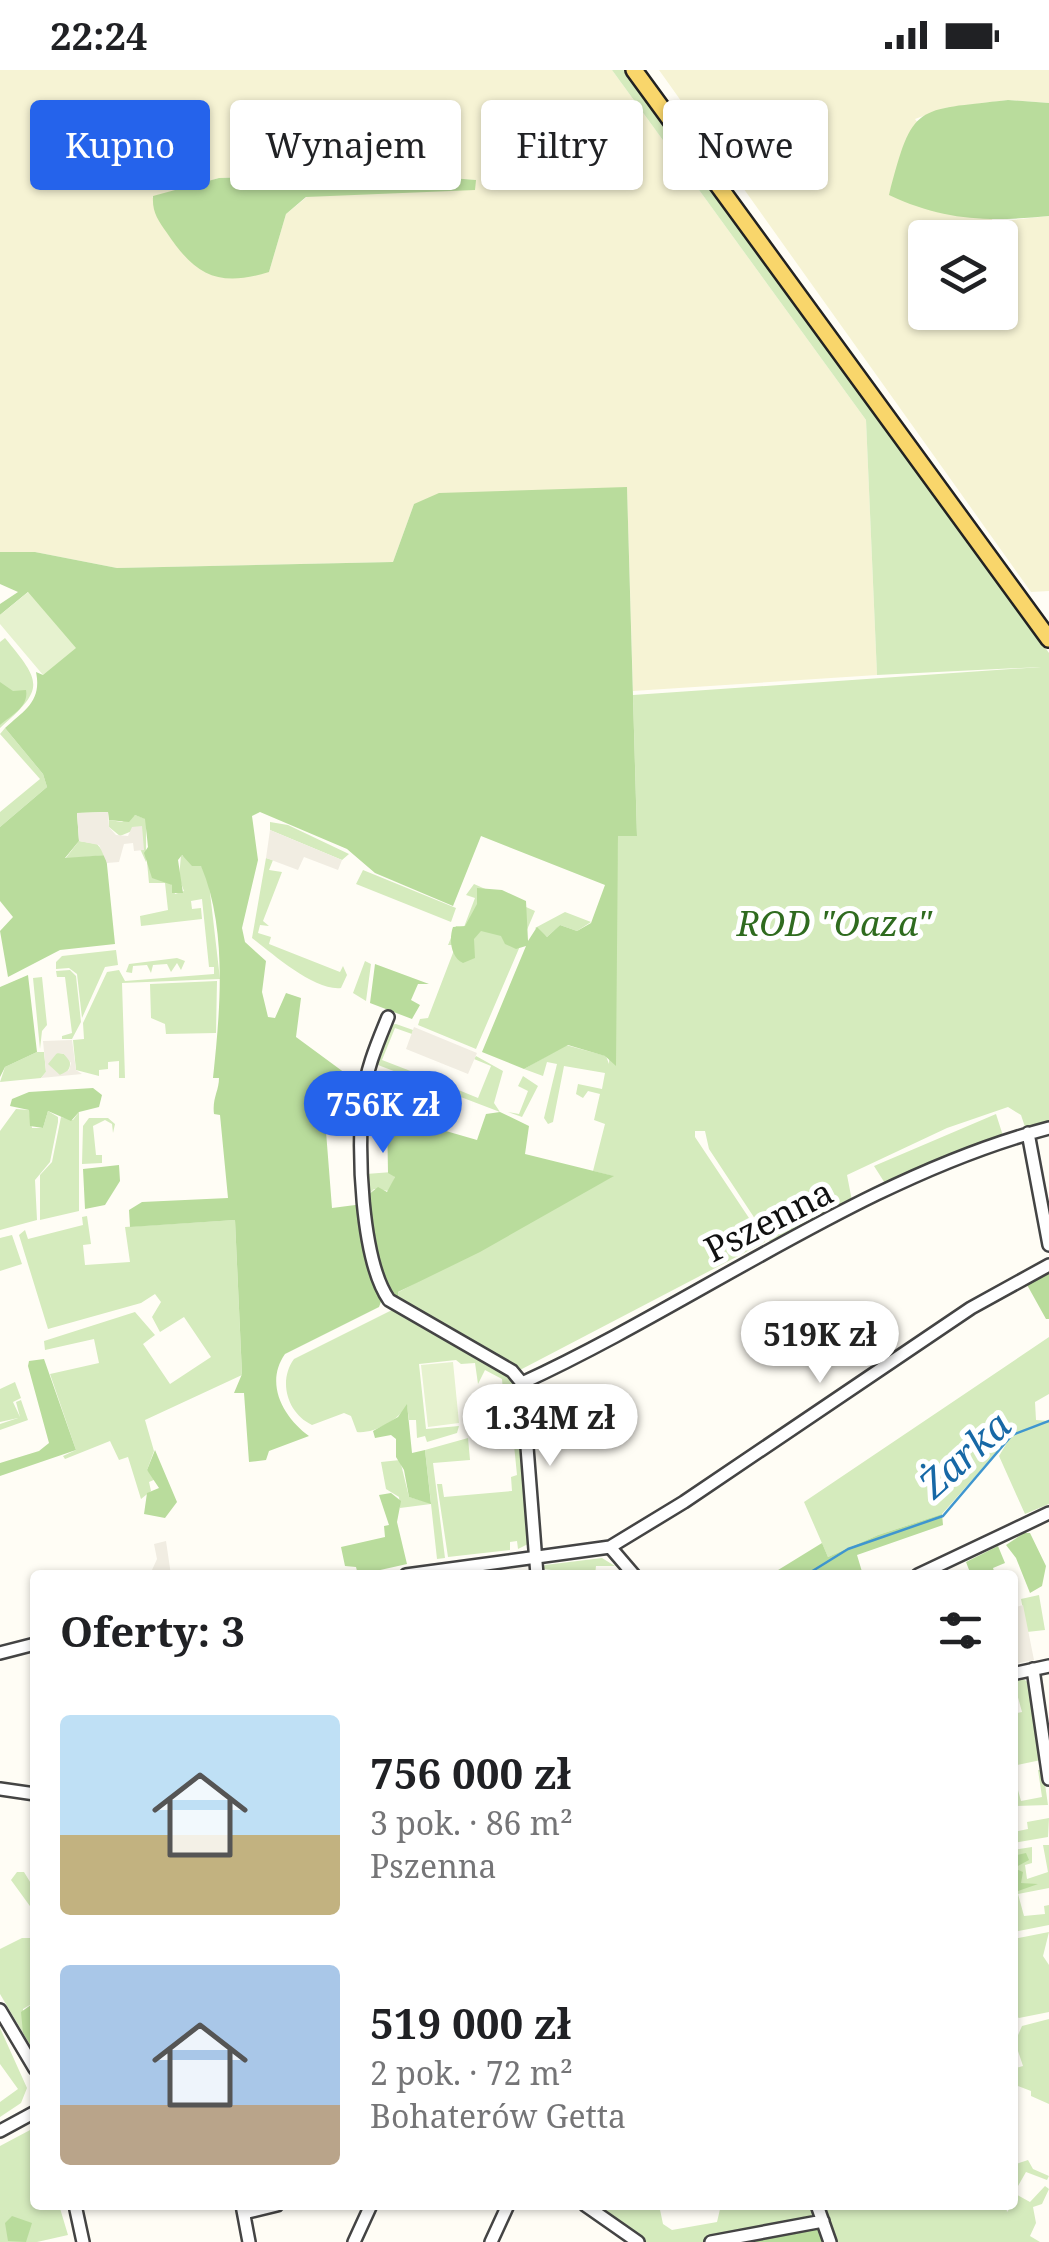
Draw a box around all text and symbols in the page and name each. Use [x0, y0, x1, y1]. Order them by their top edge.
text: 22:24 [50, 9, 147, 61]
chip: Kupno [30, 100, 210, 190]
chip: Wynajem [230, 100, 461, 190]
chip: Filtry [481, 100, 643, 190]
chip: Nowe [663, 100, 828, 190]
map controls [908, 220, 1018, 330]
button: layers [908, 220, 1018, 330]
park label: ROD "Oaza" [736, 899, 933, 946]
pin: 756K zł [291, 1071, 475, 1156]
text: 756K zł [326, 1082, 440, 1125]
street label: Pszenna [696, 1167, 841, 1272]
pin: 519K zł [728, 1301, 912, 1386]
text: 519K zł [763, 1312, 877, 1355]
pin: 1.34M zł [447, 1384, 653, 1469]
text: 1.34M zł [485, 1395, 615, 1438]
water label: Żarka [906, 1399, 1021, 1509]
text: Oferty: 3 [60, 1602, 245, 1659]
icon: filters [933, 1603, 988, 1658]
text: 756 000 zł [370, 1744, 571, 1801]
icon: home [140, 1755, 260, 1875]
text: 3 pok. · 86 m² [370, 1801, 573, 1844]
text: Pszenna [370, 1844, 497, 1887]
text: 519 000 zł [370, 1994, 571, 2051]
icon: home [140, 2005, 260, 2125]
text: 2 pok. · 72 m² [370, 2051, 573, 2094]
text: Bohaterów Getta [370, 2094, 626, 2137]

